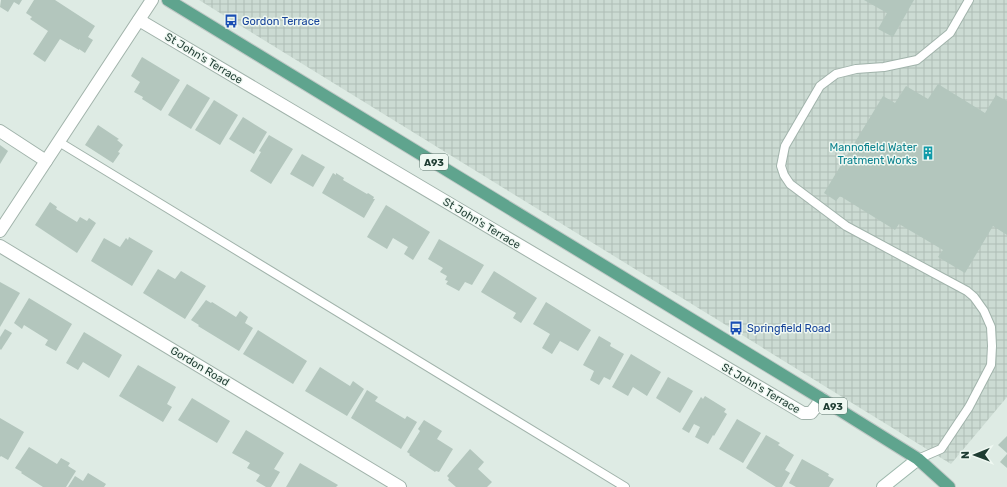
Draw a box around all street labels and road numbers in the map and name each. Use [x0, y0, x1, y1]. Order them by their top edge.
street label: St John's Terrace [162, 30, 245, 87]
road number: A93 [420, 154, 448, 170]
street label: St John's Terrace [440, 195, 523, 252]
street label: Gordon Road [168, 344, 231, 389]
street label: St John's Terrace [719, 361, 802, 416]
road number: A93 [819, 398, 847, 414]

